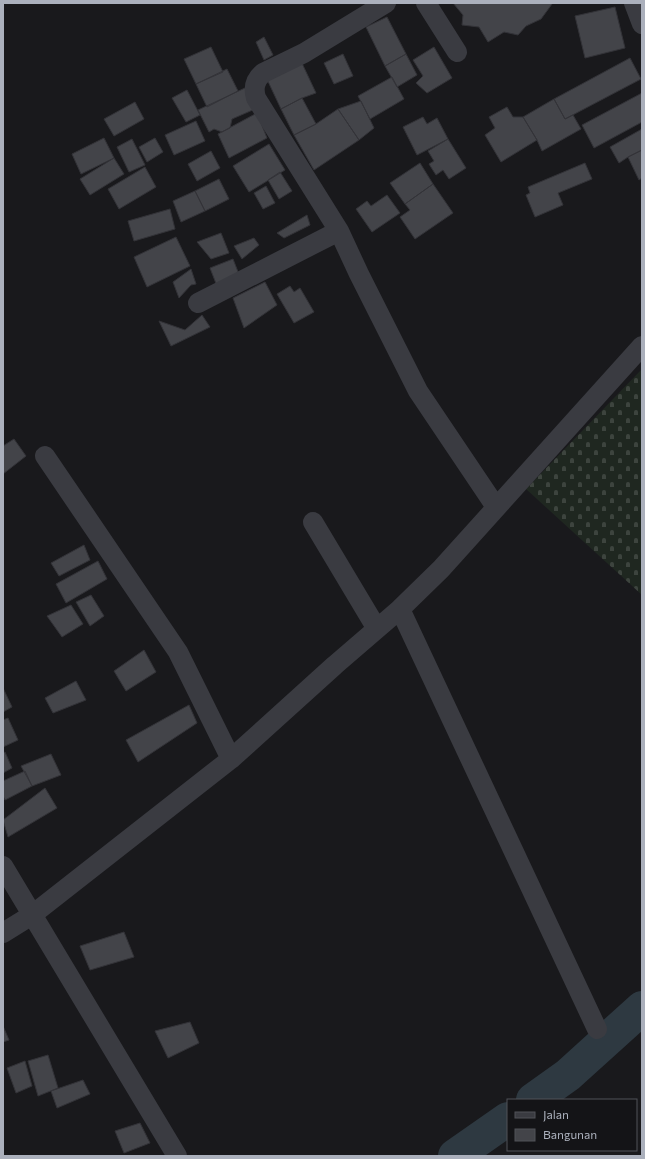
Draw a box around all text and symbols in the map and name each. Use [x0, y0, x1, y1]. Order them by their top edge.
legend [507, 1099, 637, 1151]
text: Jalan [543, 1107, 569, 1122]
text: Bangunan [543, 1127, 597, 1141]

